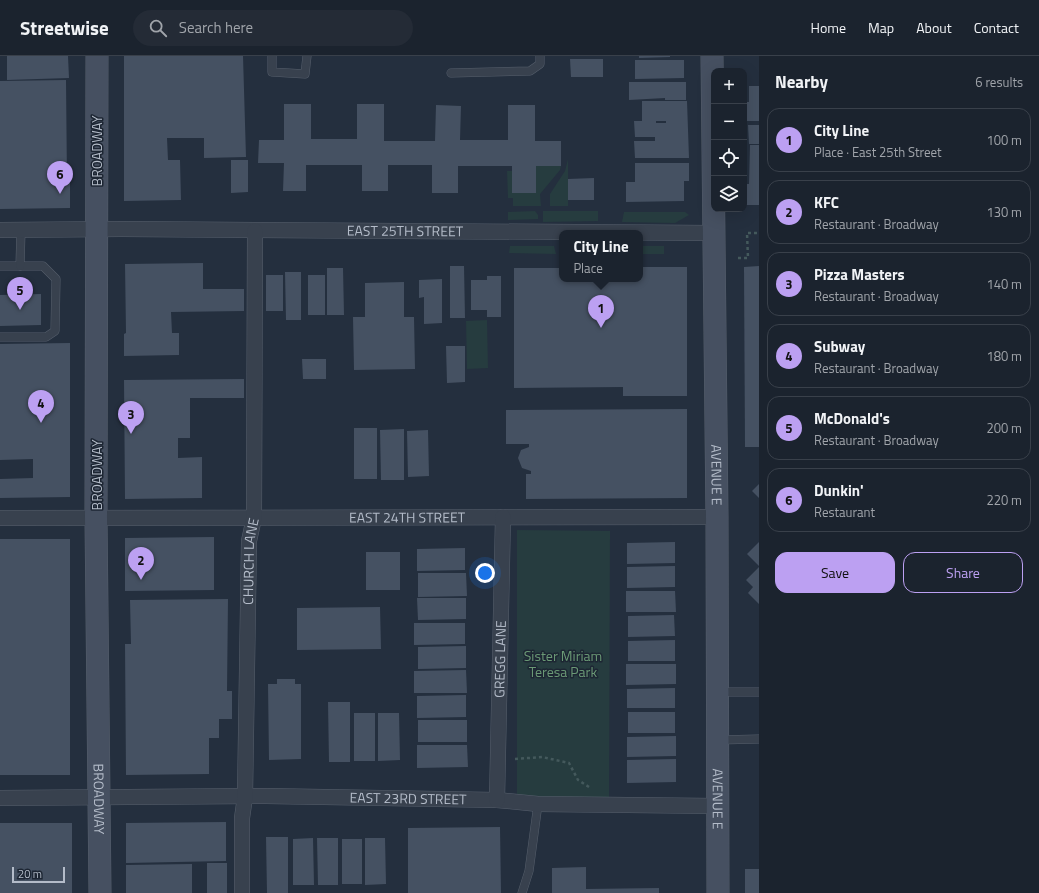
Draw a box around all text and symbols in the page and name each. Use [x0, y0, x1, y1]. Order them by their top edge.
search box [133, 10, 413, 46]
text: Streetwise [20, 13, 109, 42]
text: Search here [179, 16, 253, 39]
icon: search [147, 17, 169, 39]
text: Home [811, 17, 846, 38]
text: Map [868, 17, 894, 38]
text: About [916, 17, 952, 38]
text: Contact [974, 17, 1019, 38]
map controls [711, 68, 747, 212]
button: + [711, 68, 747, 104]
text: Nearby [775, 69, 828, 95]
text: 6 results [975, 72, 1023, 92]
button: − [711, 104, 747, 140]
street label: BROADWAY [86, 115, 107, 186]
text: City Line [814, 119, 869, 142]
text: 1 [785, 130, 793, 150]
text: 100 m [986, 130, 1022, 150]
button: locate [711, 140, 747, 176]
text: Place · East 25th Street [814, 142, 942, 162]
pin: 6 [47, 161, 73, 194]
button: layers [711, 176, 747, 212]
text: KFC [814, 191, 839, 214]
text: 2 [785, 202, 793, 222]
text: 130 m [986, 202, 1022, 222]
text: Restaurant · Broadway [814, 214, 939, 234]
street label: EAST 25TH STREET [347, 220, 464, 241]
popup [559, 230, 643, 282]
text: City Line [573, 235, 629, 258]
text: Place [573, 258, 603, 278]
text: Pizza Masters [814, 263, 905, 286]
text: 3 [785, 274, 793, 294]
text: 140 m [986, 274, 1022, 294]
pin: 5 [7, 277, 33, 310]
text: Restaurant · Broadway [814, 286, 939, 306]
pin: 1 [588, 295, 614, 328]
text: Subway [814, 335, 865, 358]
text: 4 [785, 346, 793, 366]
text: 180 m [986, 346, 1022, 366]
text: Restaurant · Broadway [814, 358, 939, 378]
pin: 4 [28, 390, 54, 423]
pin: 3 [118, 401, 144, 434]
text: McDonald's [814, 407, 890, 430]
text: 5 [785, 418, 793, 438]
text: 200 m [986, 418, 1022, 438]
text: Restaurant · Broadway [814, 430, 939, 450]
street label: BROADWAY [86, 439, 107, 510]
street label: AVENUE E [706, 444, 728, 506]
text: Dunkin' [814, 479, 864, 502]
text: 6 [785, 490, 793, 510]
text: 220 m [986, 490, 1022, 510]
text: Restaurant [814, 502, 875, 522]
street label: EAST 24TH STREET [349, 506, 466, 528]
street label: CHURCH LANE [237, 516, 264, 605]
pin: 2 [128, 547, 154, 580]
button: Save [775, 552, 895, 593]
button: Share [903, 552, 1023, 593]
your location [475, 563, 495, 583]
street label: GREGG LANE [488, 620, 511, 698]
park label: Sister Miriam Teresa Park [524, 645, 602, 682]
street label: BROADWAY [89, 763, 110, 835]
street label: AVENUE E [708, 768, 729, 830]
street label: EAST 23RD STREET [349, 786, 467, 809]
scale bar [12, 865, 65, 884]
text: 20 m [18, 866, 42, 882]

